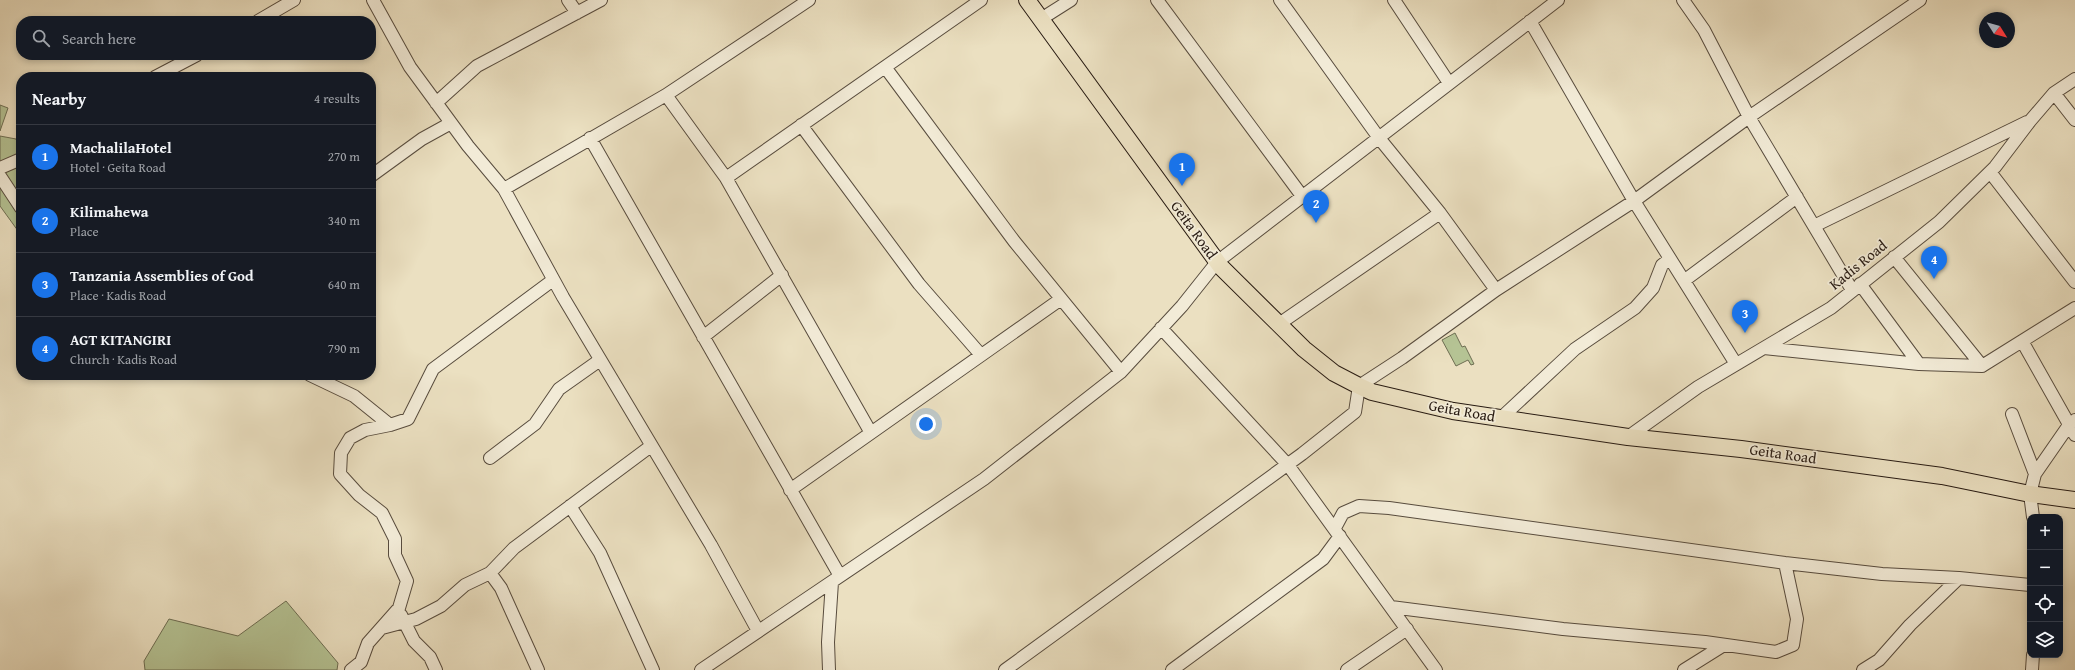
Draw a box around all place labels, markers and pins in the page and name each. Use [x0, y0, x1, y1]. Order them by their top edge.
pin: 1 [1169, 153, 1195, 186]
pin: 2 [1303, 190, 1329, 223]
pin: 4 [1921, 246, 1947, 279]
pin: 3 [1732, 300, 1758, 333]

